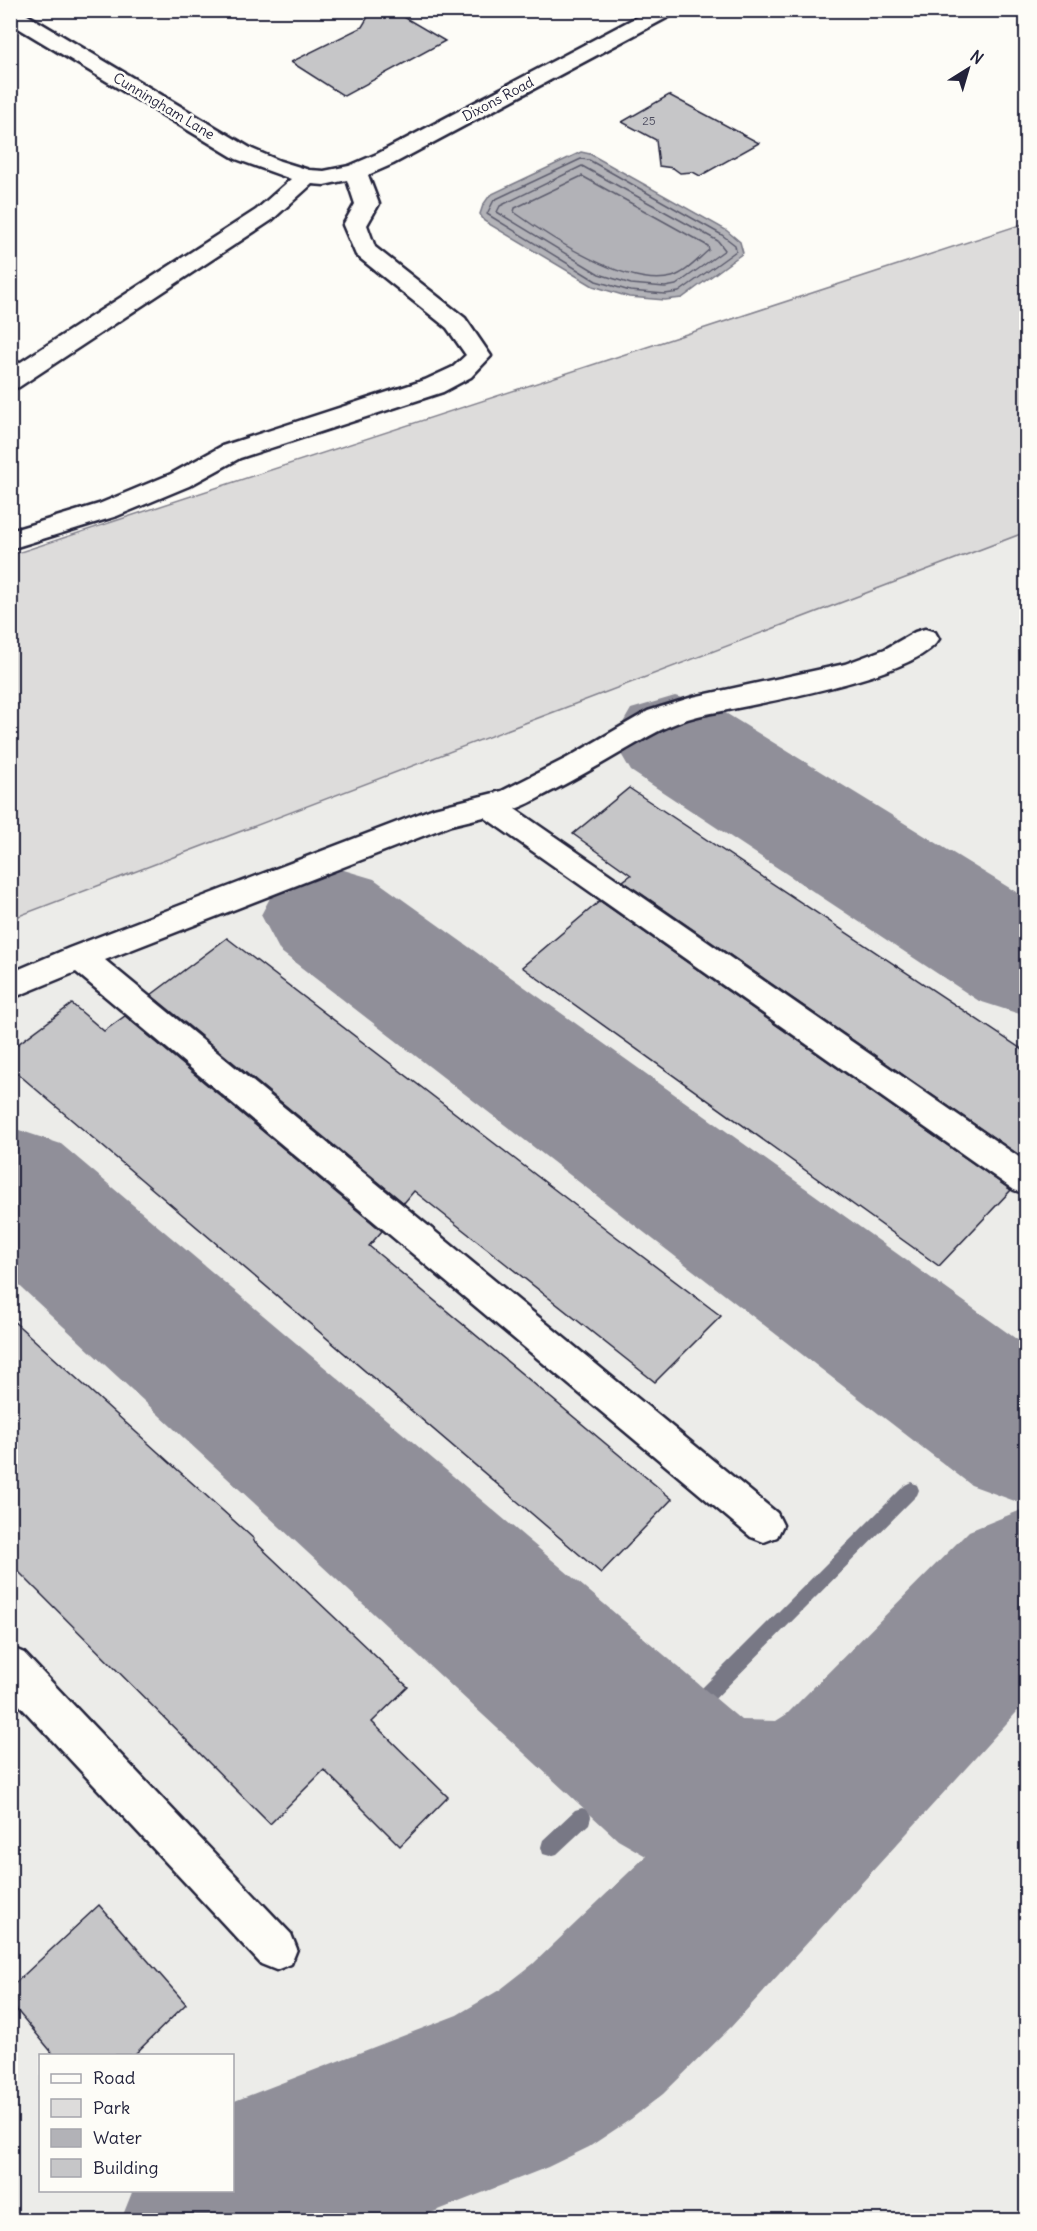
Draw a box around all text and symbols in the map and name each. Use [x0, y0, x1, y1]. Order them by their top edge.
north arrow [938, 39, 998, 99]
text: N [967, 46, 987, 68]
street label: Cunningham Lane [110, 69, 218, 143]
street label: Dixons Road [459, 73, 537, 125]
house number: 25 [642, 113, 656, 128]
legend [39, 2054, 234, 2192]
text: Road [93, 2066, 136, 2089]
text: Park [93, 2096, 130, 2119]
text: Water [93, 2126, 143, 2149]
text: Building [93, 2156, 158, 2179]

